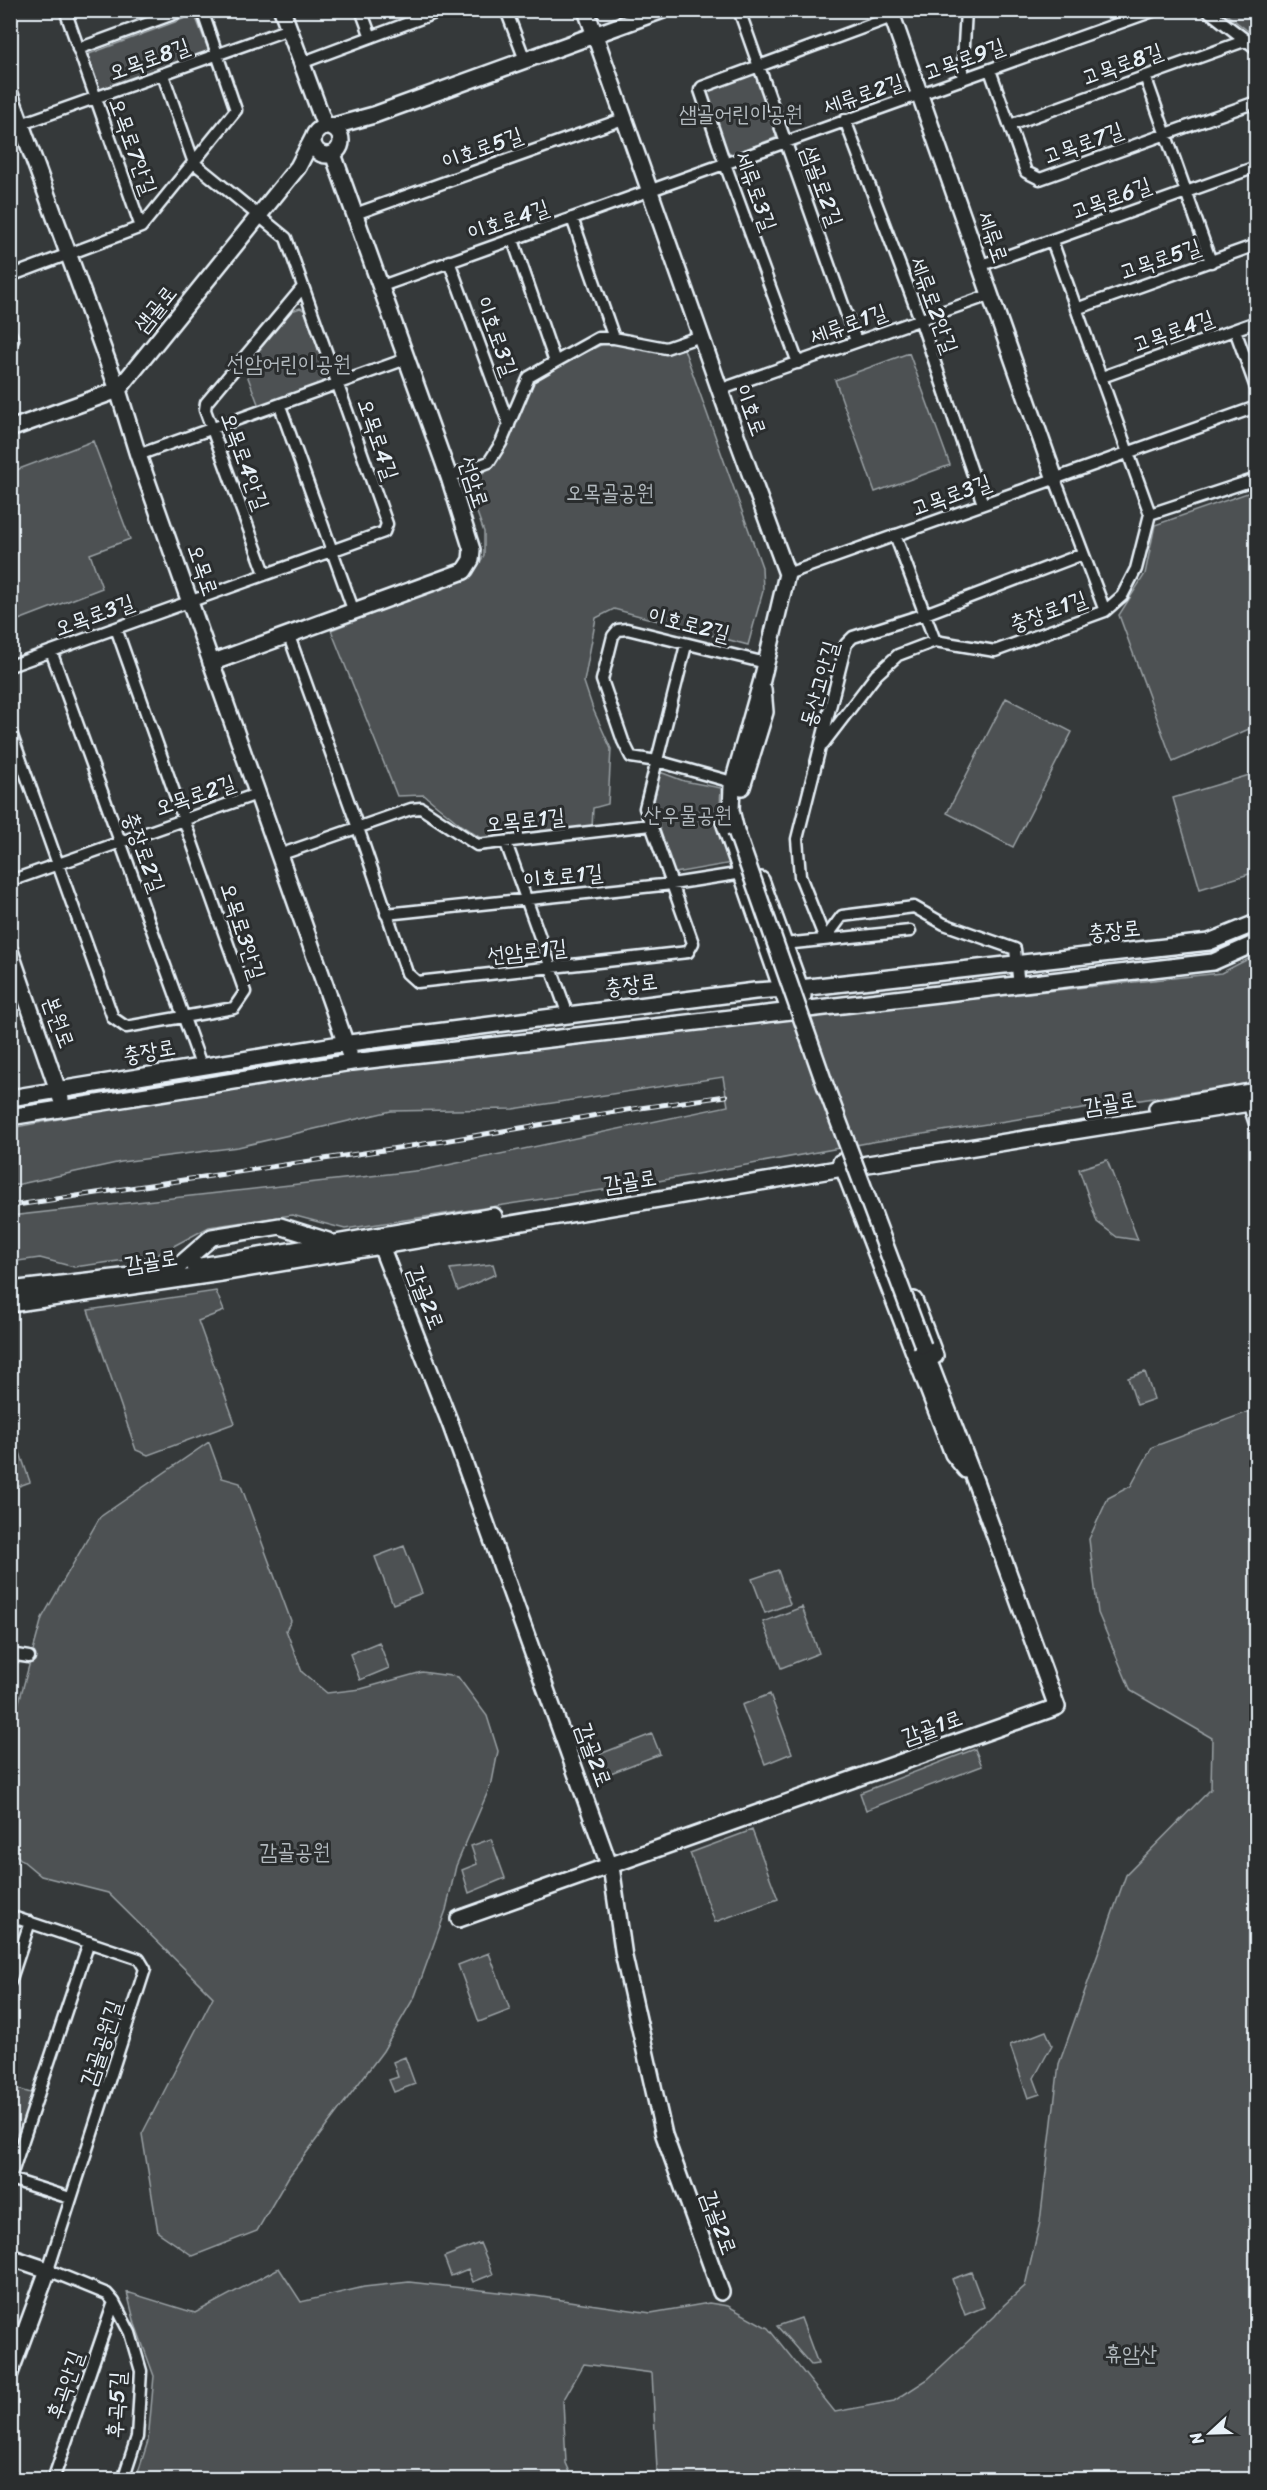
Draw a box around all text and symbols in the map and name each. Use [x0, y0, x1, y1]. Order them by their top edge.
street label: 오목로8길 [103, 26, 195, 92]
street label: 고목로9길 [918, 26, 1011, 92]
street label: 고목로8길 [1076, 31, 1168, 97]
street label: 세류로2길 [817, 62, 909, 126]
street label: 오목로7안길 [97, 92, 169, 200]
park label: 샘골어린이공원 [679, 94, 803, 133]
street label: 고목로7길 [1037, 110, 1129, 176]
street label: 이호로5길 [436, 115, 529, 181]
street label: 샘골로2길 [789, 140, 855, 232]
street label: 세류로3길 [724, 145, 789, 237]
street label: 고목로6길 [1065, 165, 1157, 231]
street label: 이호로4길 [462, 188, 555, 252]
street label: 세류로 [966, 206, 1020, 268]
street label: 고목로5길 [1114, 227, 1206, 291]
street label: 세류로2안길 [898, 251, 970, 359]
street label: 샘골로 [123, 276, 187, 342]
street label: 이호로3길 [465, 290, 530, 382]
street label: 세류로1길 [804, 292, 893, 356]
street label: 고목로4길 [1127, 298, 1220, 364]
park label: 선암어린이공원 [227, 344, 351, 383]
street label: 이호로 [724, 378, 778, 442]
street label: 오목로4길 [346, 393, 410, 486]
street label: 오목로4안길 [209, 406, 281, 516]
street label: 선암로 [447, 451, 501, 513]
street label: 고목로3길 [905, 462, 997, 527]
park label: 오목골공원 [566, 473, 654, 512]
street label: 오목로 [176, 539, 230, 601]
street label: 충장로1길 [1004, 579, 1093, 643]
street label: 오목로3길 [48, 582, 140, 647]
street label: 이호로2길 [644, 595, 735, 653]
street label: 동산고안길 [788, 636, 850, 732]
street label: 오목로2길 [149, 763, 241, 827]
park label: 산우물공원 [644, 795, 732, 834]
street label: 오목로1길 [483, 796, 567, 844]
street label: 충장로2길 [111, 806, 177, 898]
street label: 이호로1길 [521, 852, 605, 900]
street label: 오목로3안길 [209, 877, 277, 985]
street label: 충장로 [1086, 908, 1142, 952]
street label: 선암로1길 [485, 927, 569, 975]
street label: 충장로 [602, 961, 660, 1007]
street label: 본원로 [32, 990, 86, 1054]
street label: 충장로 [119, 1027, 179, 1075]
street label: 감골로 [1081, 1080, 1139, 1126]
street label: 감골로 [601, 1158, 659, 1204]
street label: 감골로 [122, 1238, 180, 1284]
street label: 감골2로 [396, 1260, 456, 1336]
street label: 감골1로 [896, 1698, 968, 1756]
street label: 감골2로 [564, 1717, 624, 1793]
park label: 감골공원 [260, 1832, 330, 1871]
street label: 감골공원길 [69, 1995, 133, 2091]
street label: 감골2로 [689, 2185, 749, 2261]
park label: 휴암산 [1104, 2334, 1158, 2373]
street label: 후곡안길 [35, 2345, 95, 2425]
street label: 후곡5길 [95, 2370, 137, 2439]
north arrow [1180, 2403, 1240, 2463]
text: N [1181, 2427, 1212, 2450]

